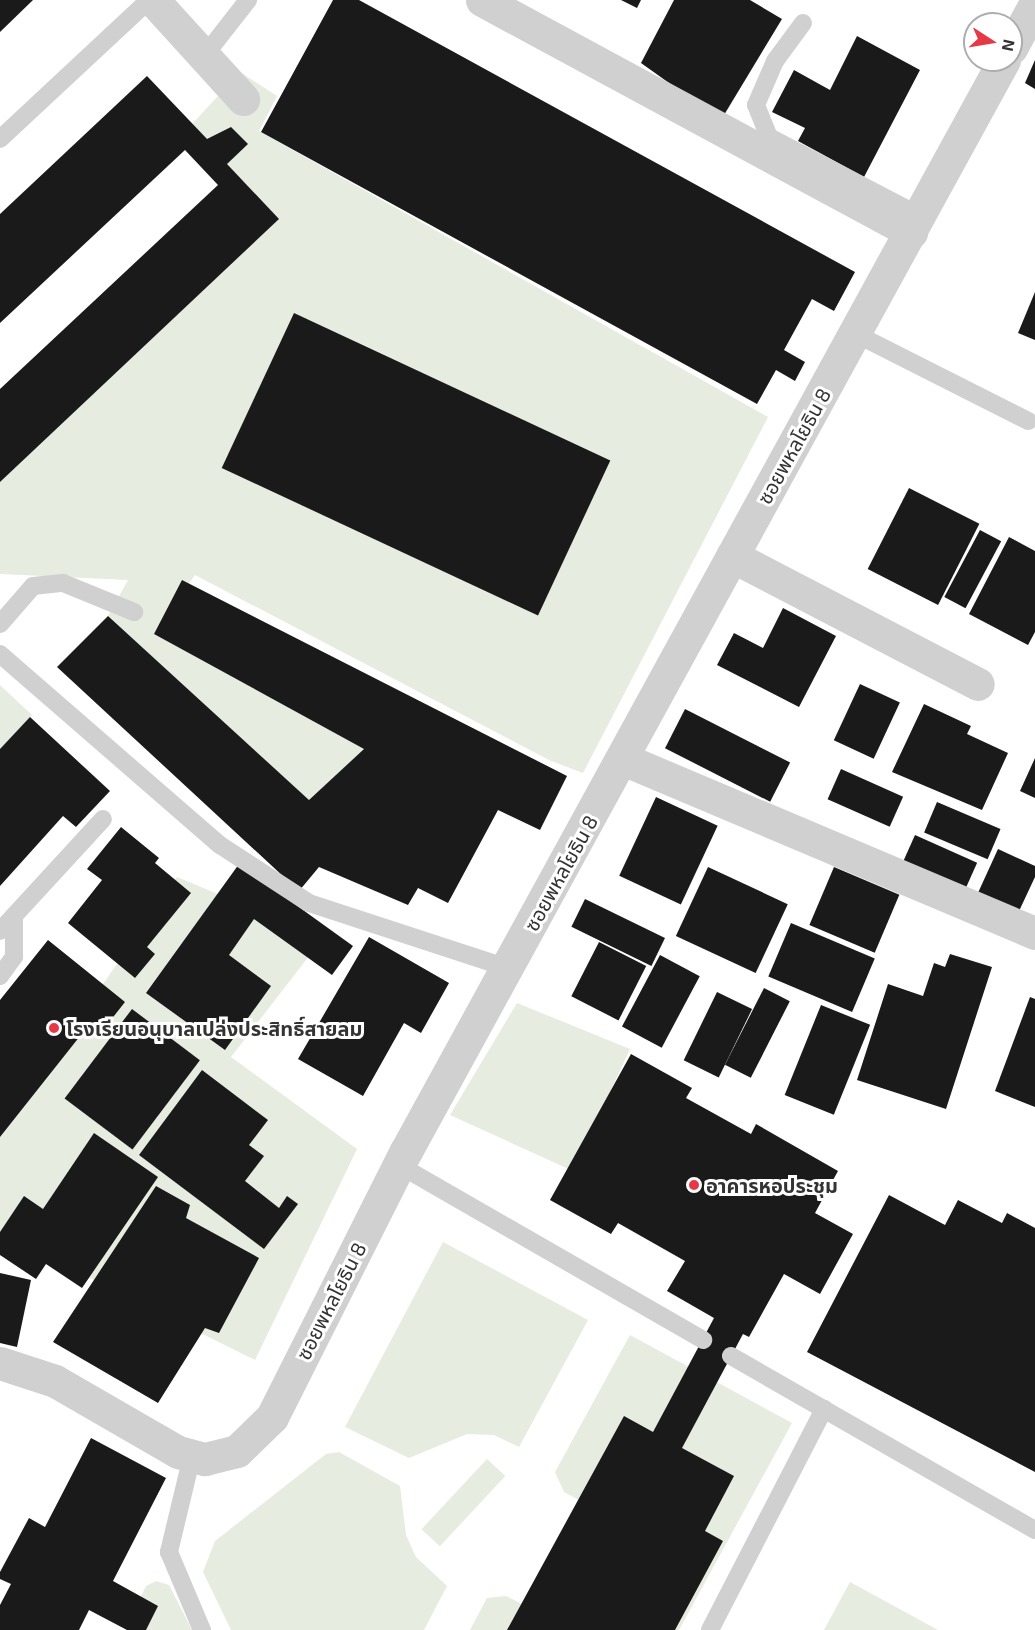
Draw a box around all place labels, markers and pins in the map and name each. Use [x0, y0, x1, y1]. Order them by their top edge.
place label: โรงเรียนอนุบาลเปล่งประสิทธิ์สายลม [66, 1016, 362, 1040]
marker: โรงเรียนอนุบาลเปล่งประสิทธิ์สายลม [47, 1021, 61, 1035]
place label: อาคารหอประชุม [706, 1173, 838, 1197]
marker: อาคารหอประชุม [687, 1178, 701, 1192]

